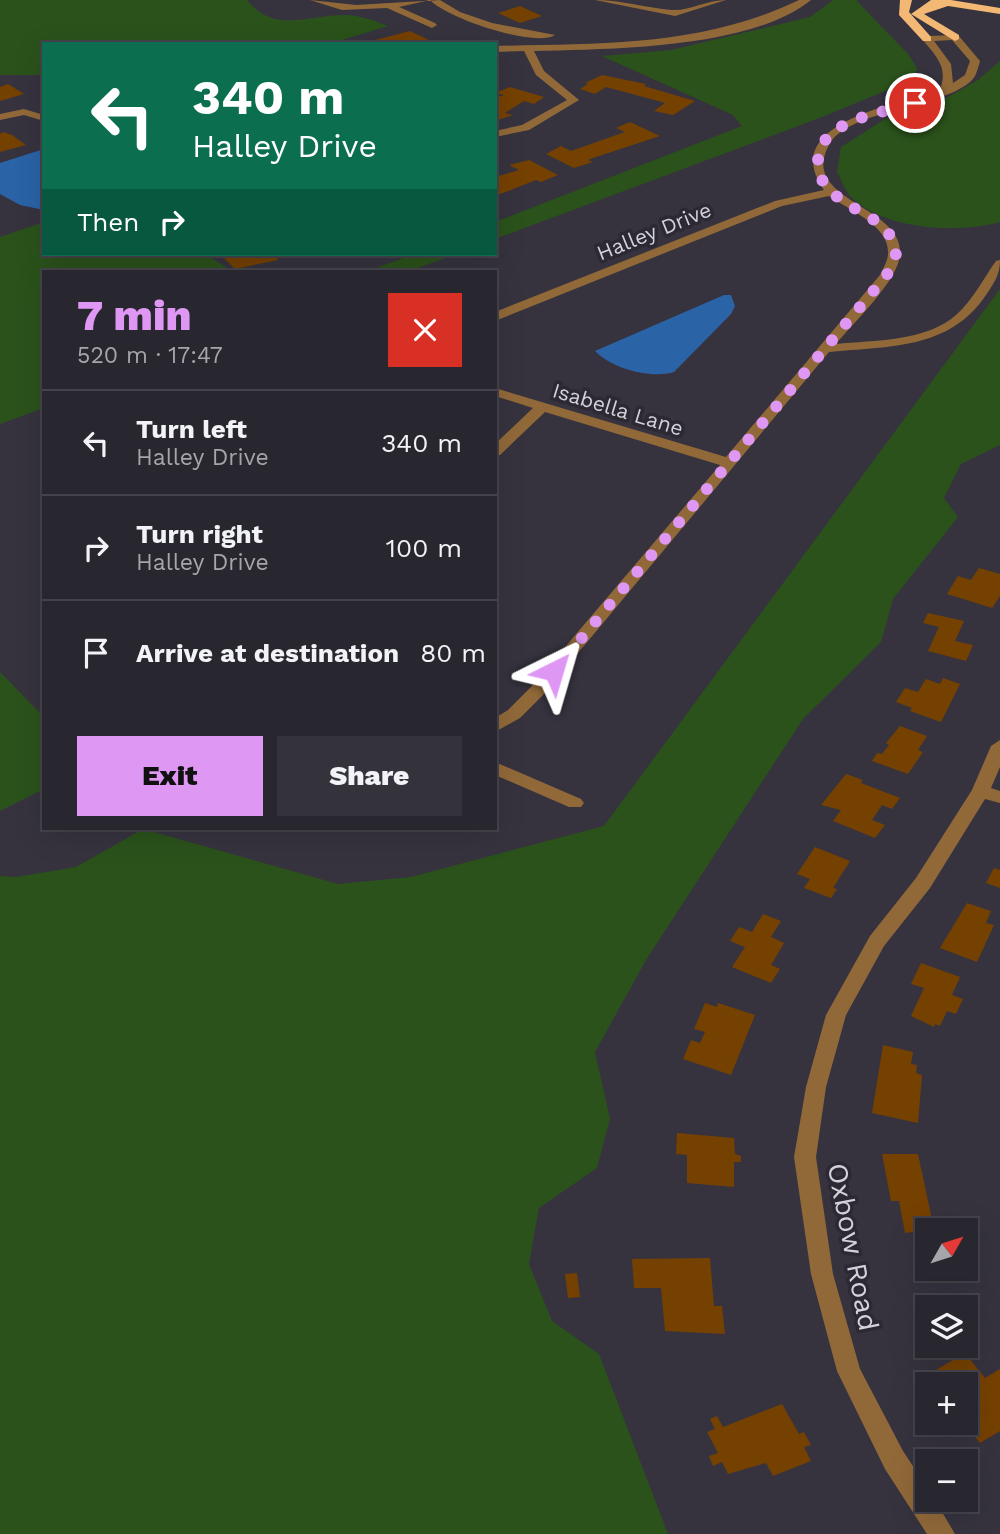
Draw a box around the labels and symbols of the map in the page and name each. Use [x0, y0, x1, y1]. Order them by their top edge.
pin [885, 73, 945, 133]
street label: Halley Drive [593, 197, 715, 265]
street label: Isabella Lane [550, 377, 686, 441]
position arrow [517, 634, 591, 708]
street label: Oxbow Road [821, 1160, 885, 1334]
north arrow [915, 1218, 978, 1281]

